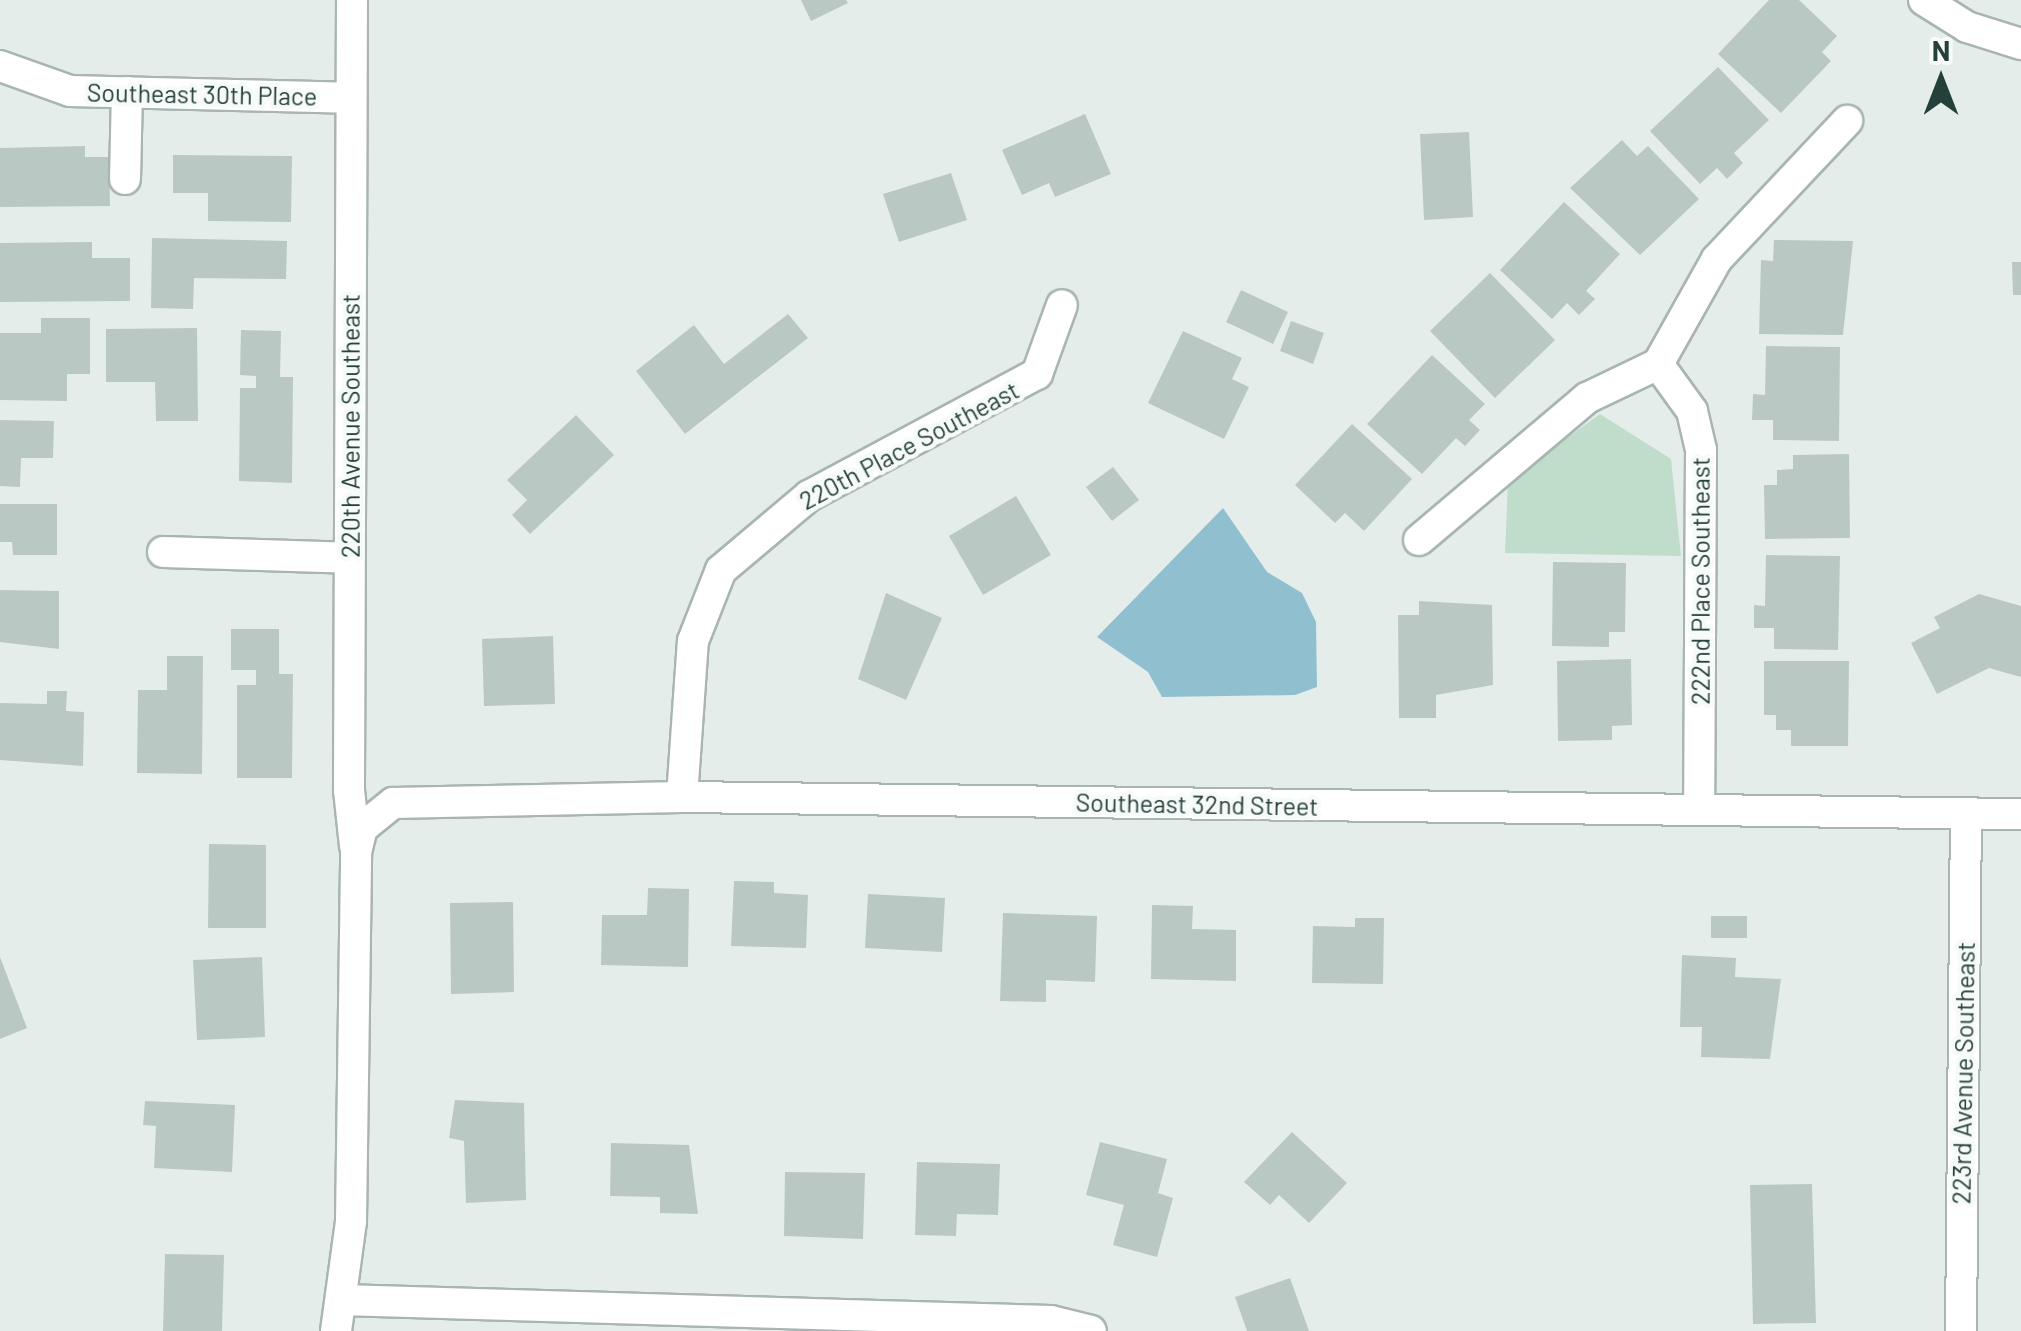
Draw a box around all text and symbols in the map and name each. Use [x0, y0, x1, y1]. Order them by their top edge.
north arrow [1891, 30, 1991, 130]
text: N [1932, 33, 1950, 67]
street label: Southeast 30th Place [87, 77, 317, 111]
street label: 220th Avenue Southeast [335, 294, 365, 558]
street label: 220th Place Southeast [794, 374, 1024, 516]
street label: 222nd Place Southeast [1685, 457, 1715, 705]
street label: Southeast 32nd Street [1075, 787, 1319, 821]
street label: 223rd Avenue Southeast [1946, 941, 1980, 1205]

